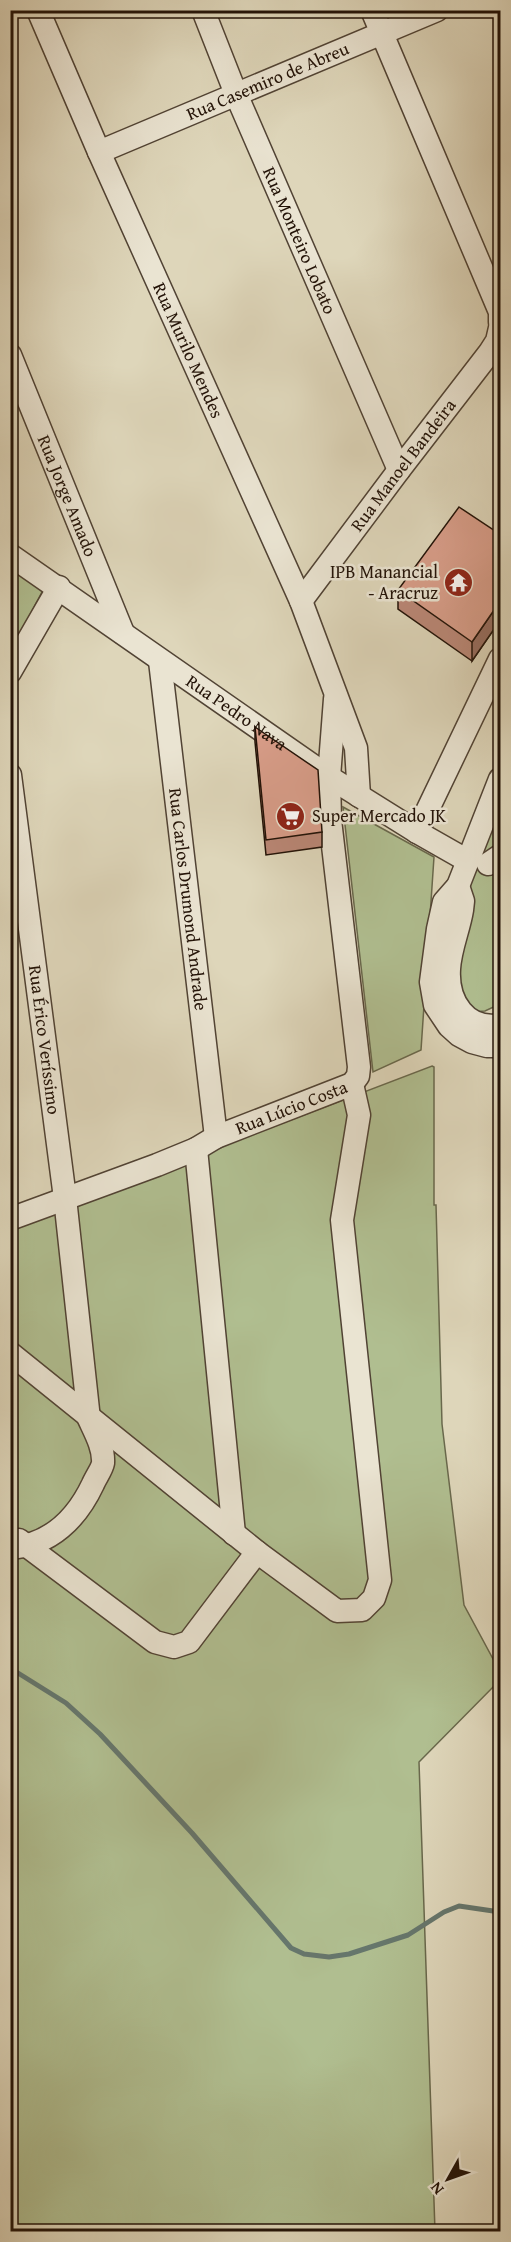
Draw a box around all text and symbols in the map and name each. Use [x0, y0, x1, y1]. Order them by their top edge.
street label: Rua Casemiro de Abreu [182, 34, 353, 127]
street label: Rua Monteiro Lobato [256, 162, 344, 318]
street label: Rua Murilo Mendes [146, 278, 231, 422]
street label: Rua Manoel Bandeira [344, 392, 462, 537]
street label: Rua Jorge Amado [31, 431, 105, 561]
place label: IPB Manancial - Aracruz [330, 558, 438, 606]
temple icon: IPB Manancial - Aracruz [443, 566, 475, 598]
street label: Rua Pedro Nava [181, 668, 293, 757]
street label: Rua Carlos Drumond Andrade [162, 787, 215, 1012]
supermarket icon: Super Mercado JK [275, 800, 307, 832]
place label: Super Mercado JK [312, 802, 446, 829]
street label: Rua Érico Veríssimo [22, 963, 68, 1116]
street label: Rua Lúcio Costa [231, 1073, 352, 1141]
north arrow [418, 2149, 478, 2209]
text: N [424, 2177, 449, 2200]

